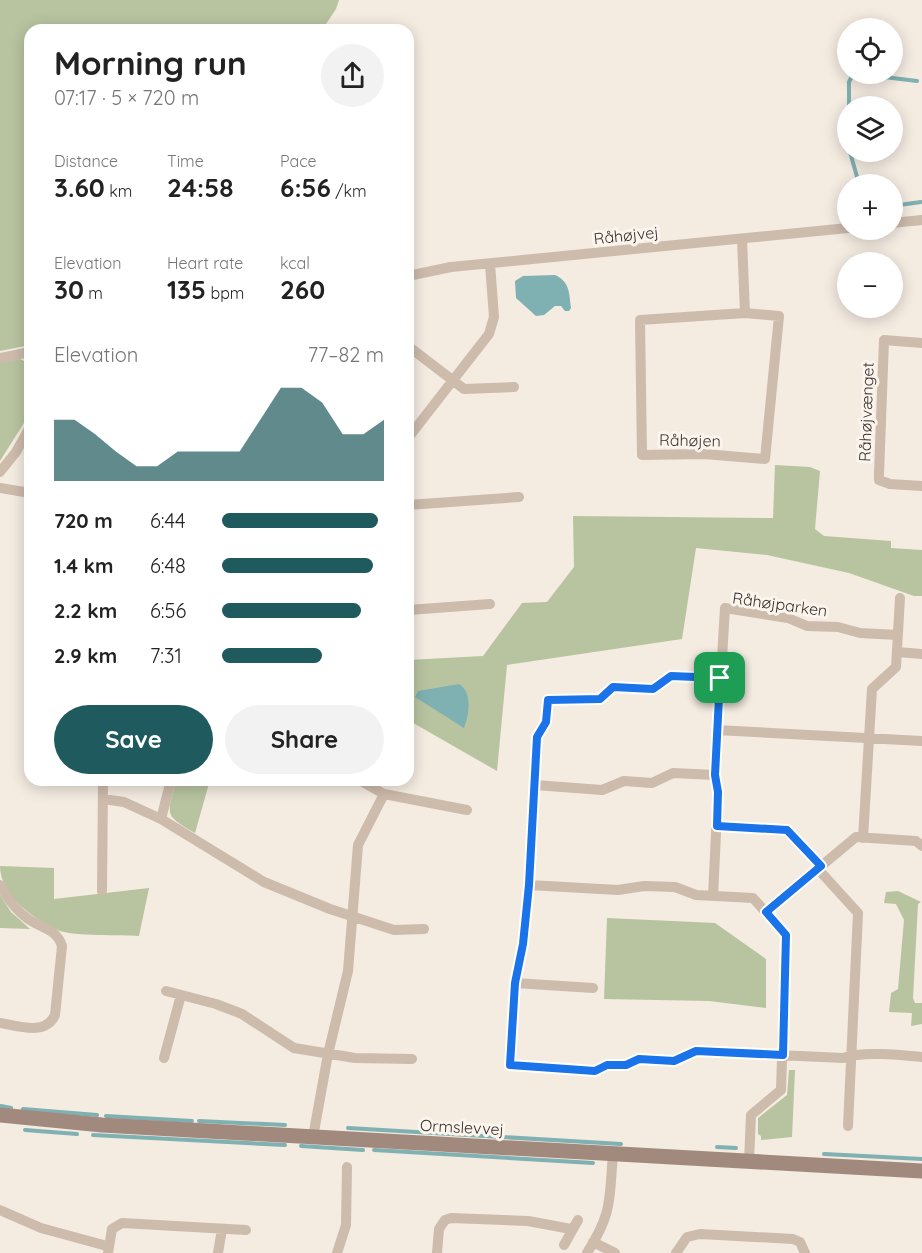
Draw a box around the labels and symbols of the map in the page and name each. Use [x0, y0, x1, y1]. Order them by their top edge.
street label: Råhøjvej [592, 222, 660, 248]
street label: Råhøjvænget [854, 362, 878, 462]
street label: Råhøjen [659, 429, 721, 451]
street label: Råhøjparken [731, 587, 829, 621]
pin [694, 652, 745, 703]
street label: Ormslevvej [420, 1115, 504, 1139]

